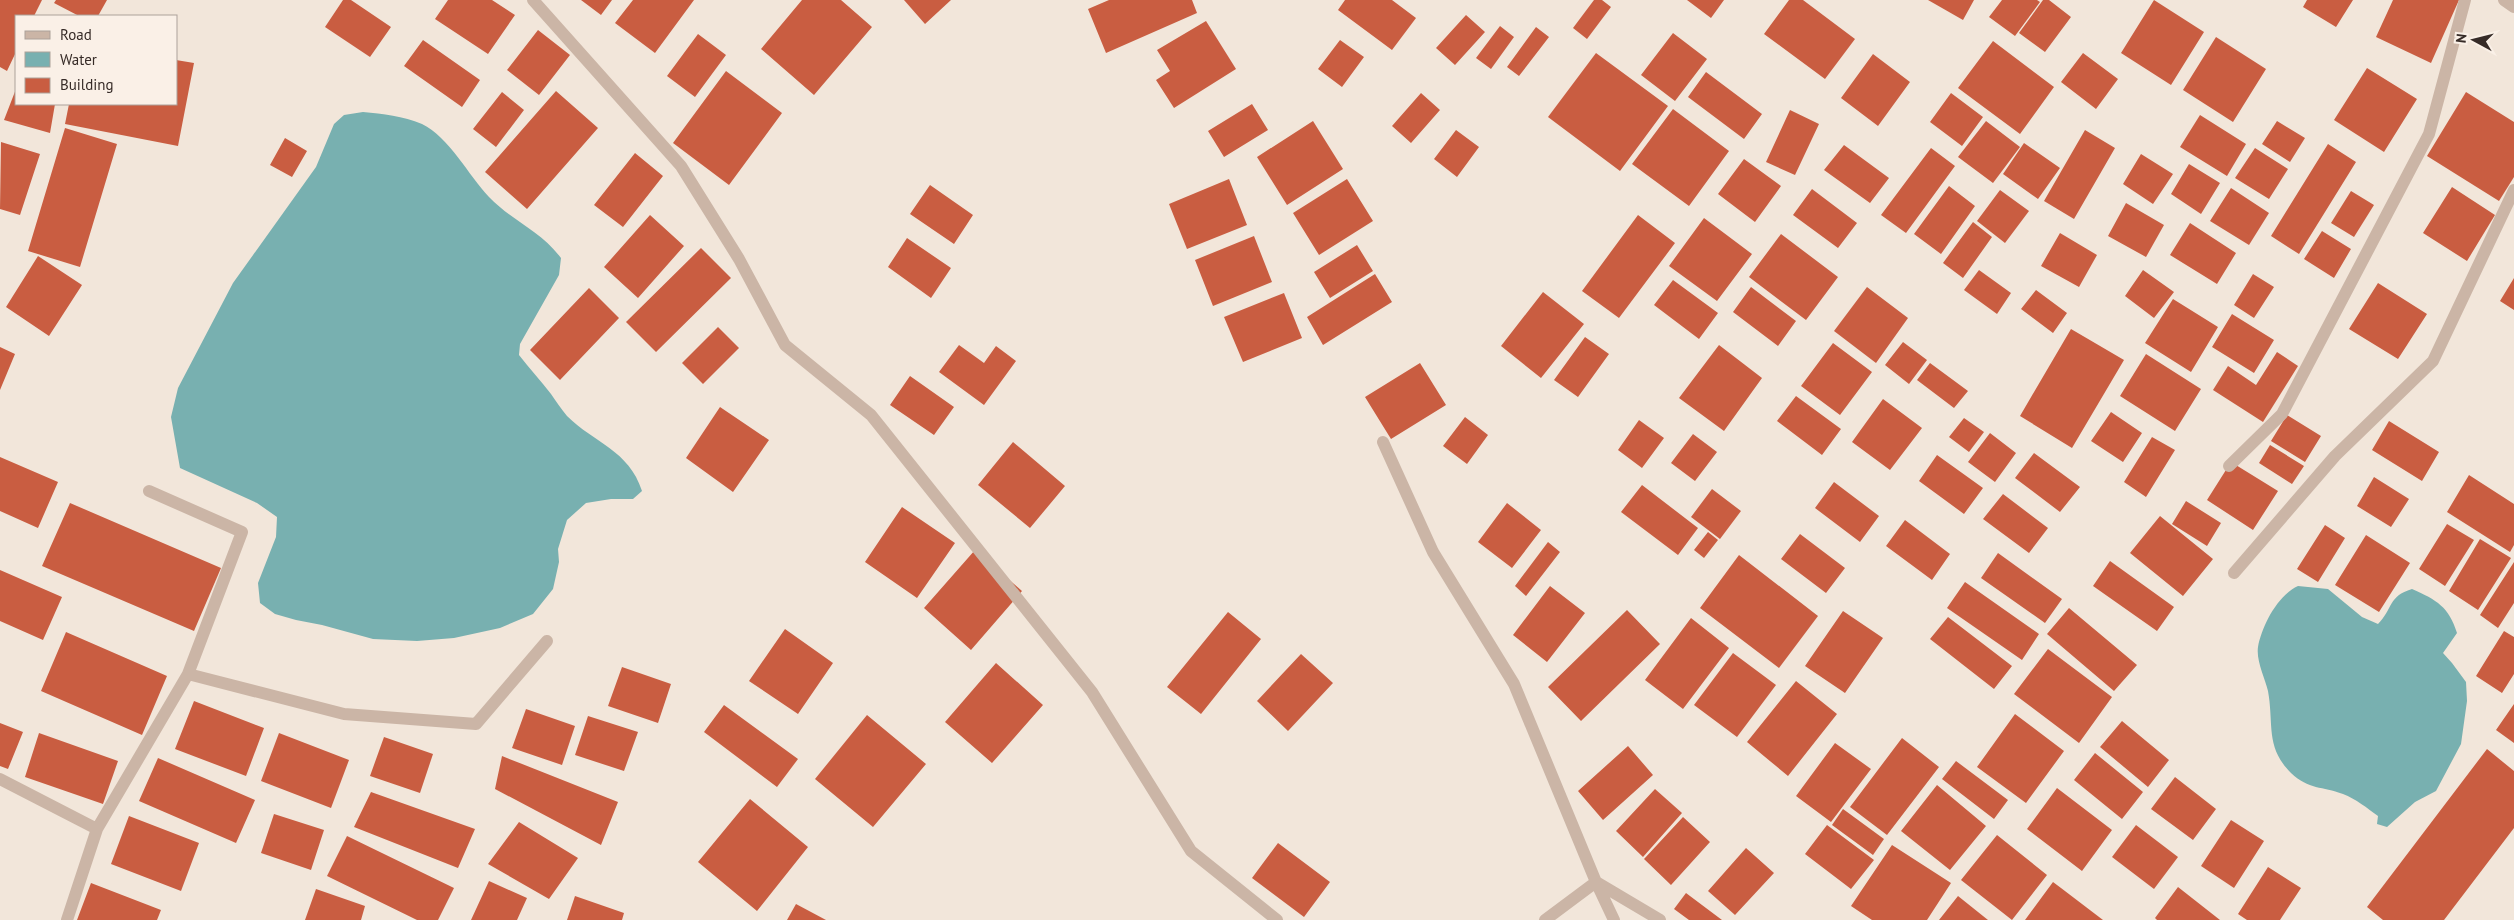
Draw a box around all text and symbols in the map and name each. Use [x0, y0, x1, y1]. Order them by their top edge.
legend [15, 15, 178, 105]
north arrow [2449, 15, 2499, 65]
text: Road [60, 25, 92, 44]
text: N [2452, 33, 2471, 44]
text: Water [60, 50, 97, 69]
text: Building [60, 75, 114, 94]

